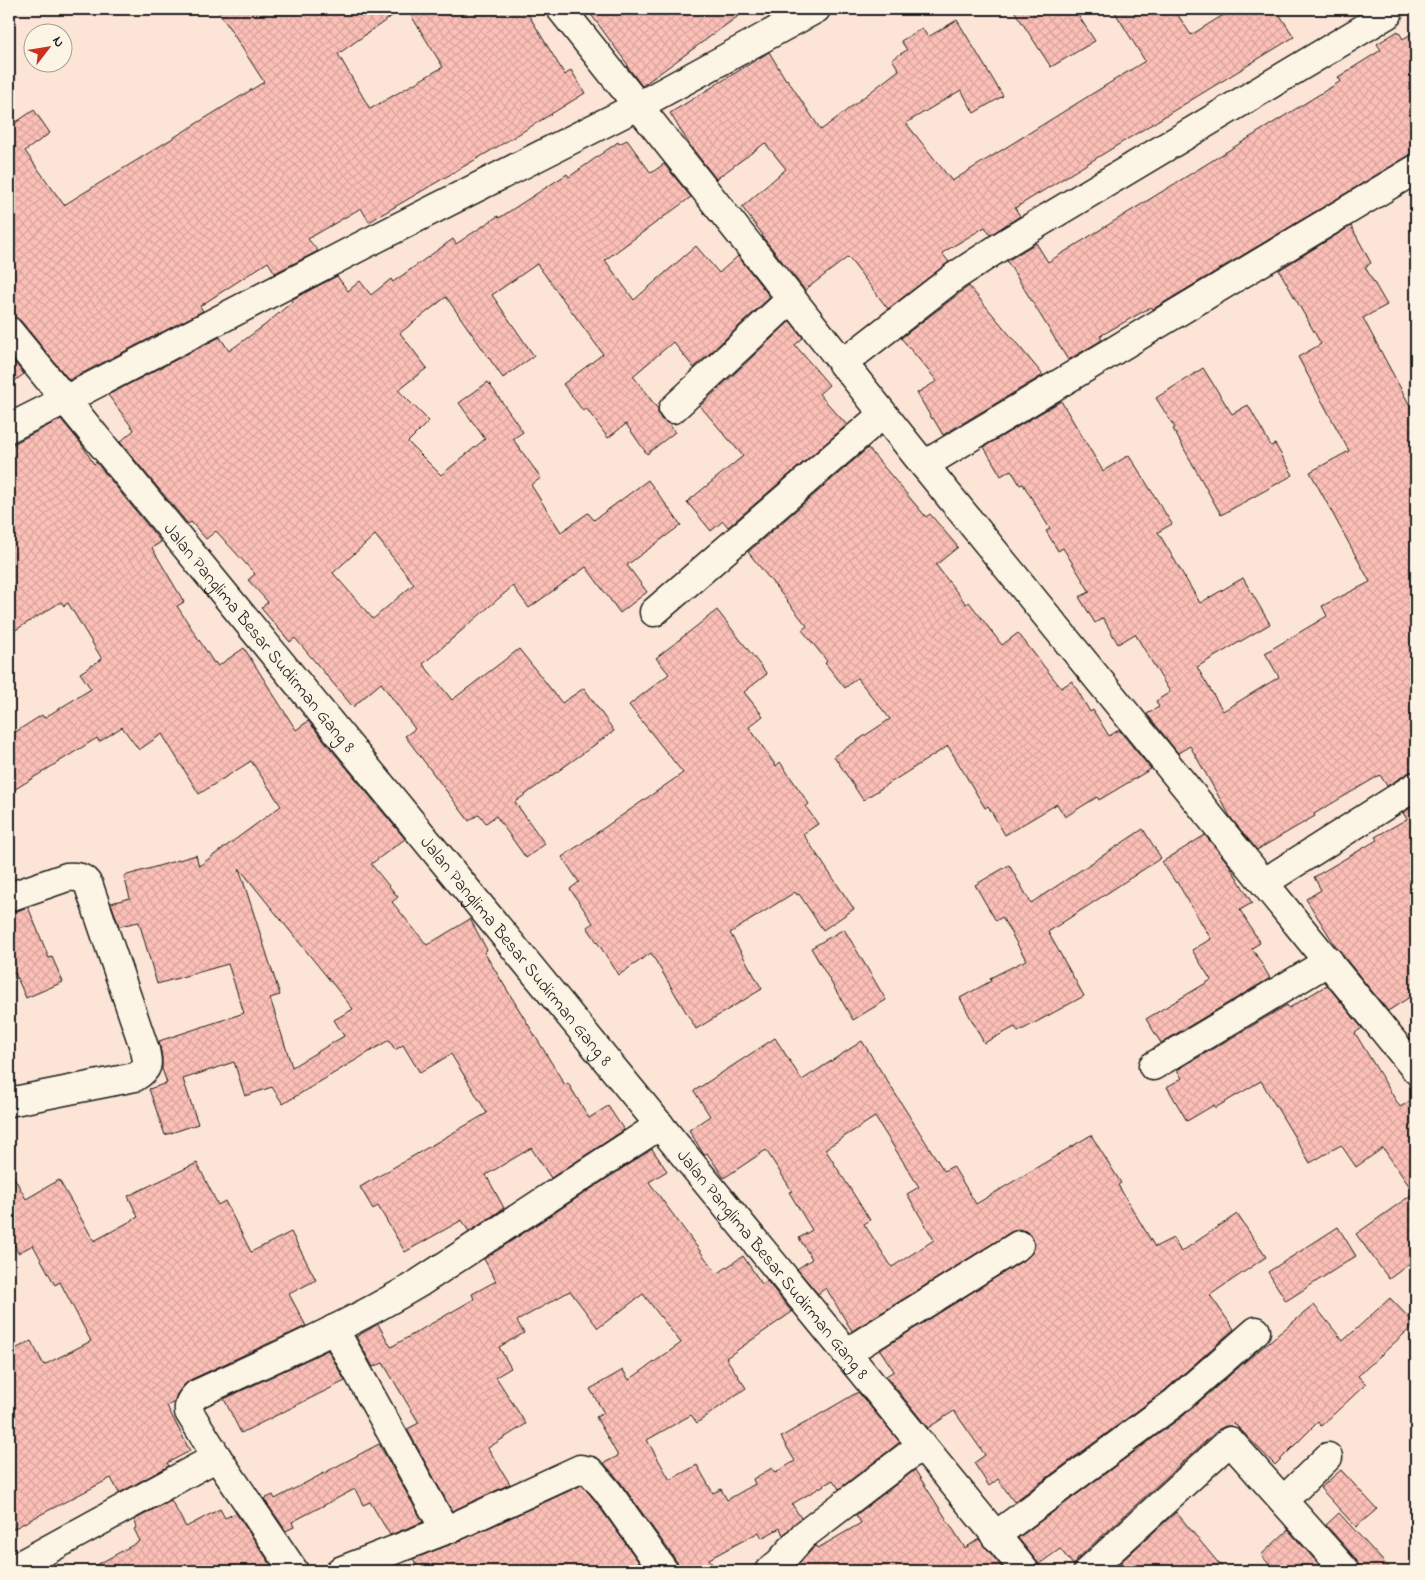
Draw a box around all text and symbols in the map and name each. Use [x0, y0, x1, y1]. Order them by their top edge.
north arrow [22, 22, 72, 72]
text: N [46, 33, 69, 52]
street label: Jalan Panglima Besar Sudirman Gang 8 [156, 518, 361, 759]
street label: Jalan Panglima Besar Sudirman Gang 8 [413, 831, 617, 1073]
street label: Jalan Panglima Besar Sudirman Gang 8 [670, 1144, 874, 1386]

